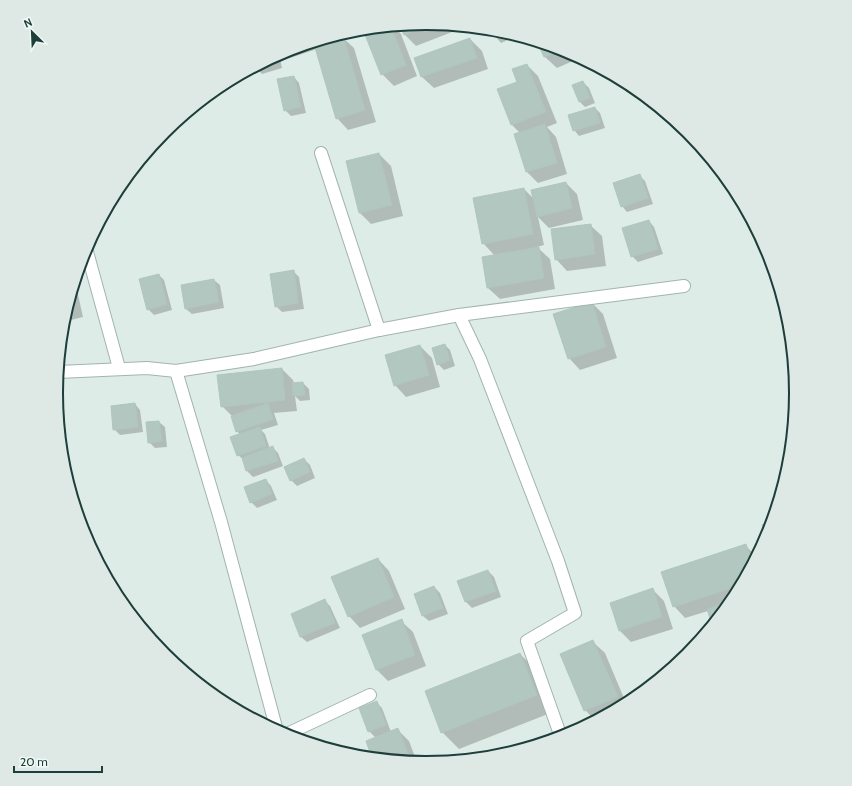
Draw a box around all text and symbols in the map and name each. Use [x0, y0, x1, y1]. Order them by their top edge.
north arrow [12, 12, 52, 52]
text: N [22, 15, 34, 31]
scale bar [14, 748, 102, 774]
text: 20 m [20, 754, 48, 769]

